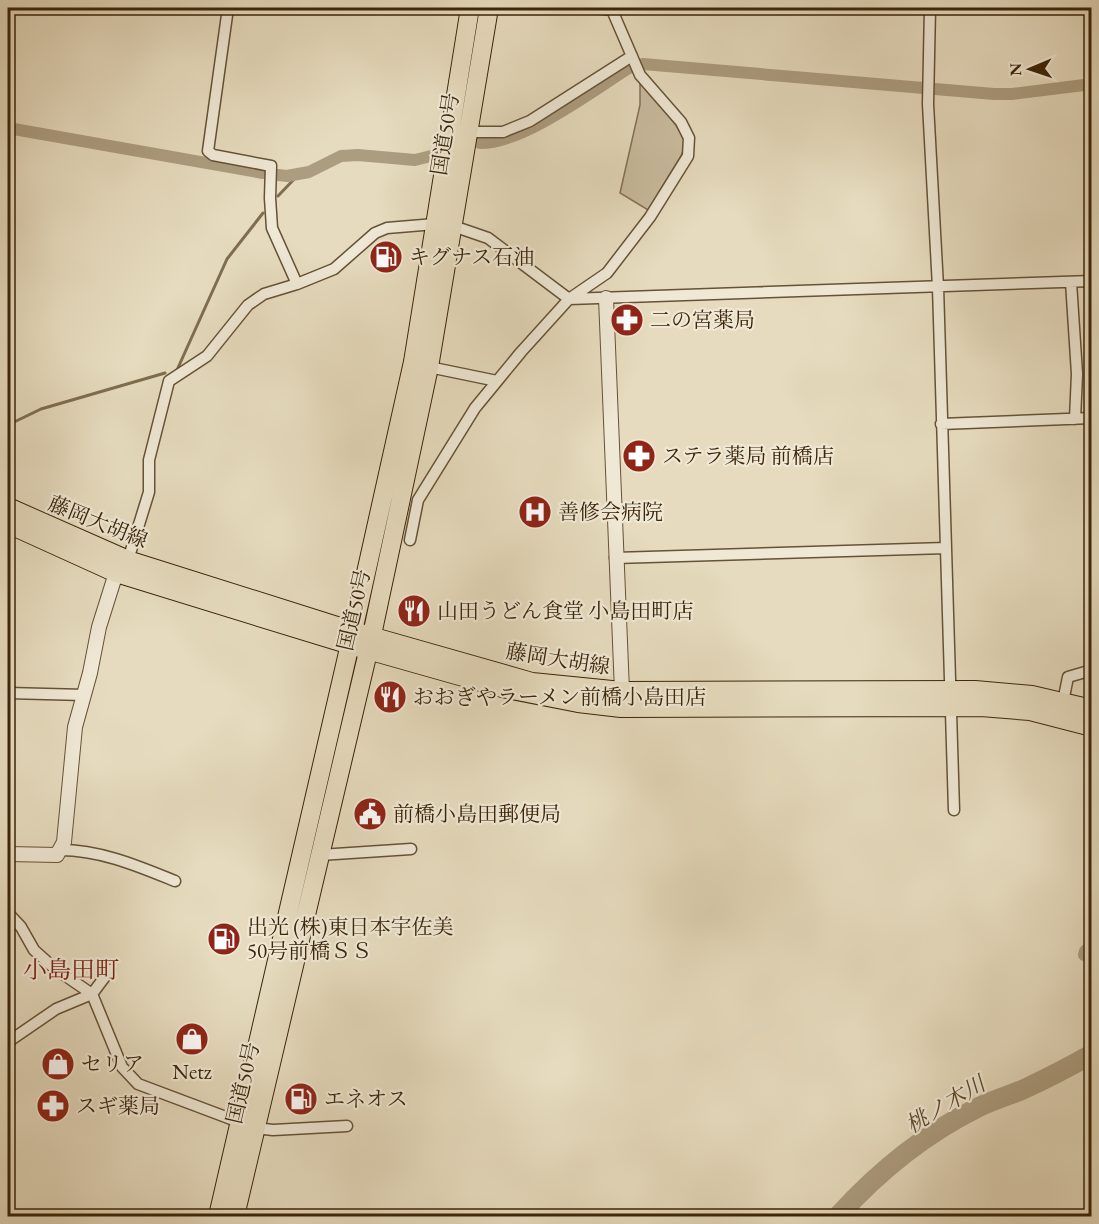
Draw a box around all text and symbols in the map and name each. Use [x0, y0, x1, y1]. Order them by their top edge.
north arrow [1000, 39, 1060, 99]
text: N [1005, 63, 1026, 76]
street label: 国道50号 [425, 91, 464, 177]
fuel station icon: キグナス石油 [368, 239, 404, 275]
place label: キグナス石油 [409, 243, 534, 270]
pharmacy icon: 二の宮薬局 [609, 302, 645, 338]
place label: 二の宮薬局 [650, 306, 755, 333]
pharmacy icon: ステラ薬局 前橋店 [621, 438, 657, 474]
place label: ステラ薬局 前橋店 [662, 442, 834, 469]
street label: 藤岡大胡線 [44, 489, 152, 554]
hospital icon: 善修会病院 [517, 494, 553, 530]
place label: 善修会病院 [558, 498, 663, 525]
street label: 国道50号 [331, 566, 376, 653]
restaurant icon: 山田うどん食堂 小島田町店 [396, 593, 432, 629]
place label: 山田うどん食堂 小島田町店 [437, 597, 693, 624]
street label: 藤岡大胡線 [504, 637, 612, 680]
restaurant icon: おおぎやラーメン前橋小島田店 [372, 679, 408, 715]
place label: おおぎやラーメン前橋小島田店 [413, 683, 706, 710]
public building icon: 前橋小島田郵便局 [352, 796, 388, 832]
place label: 前橋小島田郵便局 [393, 800, 561, 827]
place label: 出光 (株)東日本宇佐美 50号前橋ＳＳ [247, 913, 453, 964]
fuel station icon: 出光 (株)東日本宇佐美 50号前橋ＳＳ [206, 921, 242, 957]
district label: 小島田町 [23, 954, 119, 985]
shop icon: Netz [174, 1021, 210, 1057]
street label: 国道50号 [220, 1039, 265, 1126]
shop icon: セリア [40, 1046, 76, 1082]
place label: セリア [81, 1050, 144, 1077]
place label: Netz [172, 1058, 212, 1085]
water label: 桃ノ木川 [900, 1068, 992, 1140]
fuel station icon: エネオス [283, 1081, 319, 1117]
place label: エネオス [324, 1085, 408, 1112]
pharmacy icon: スギ薬局 [35, 1088, 71, 1124]
place label: スギ薬局 [76, 1092, 160, 1119]

